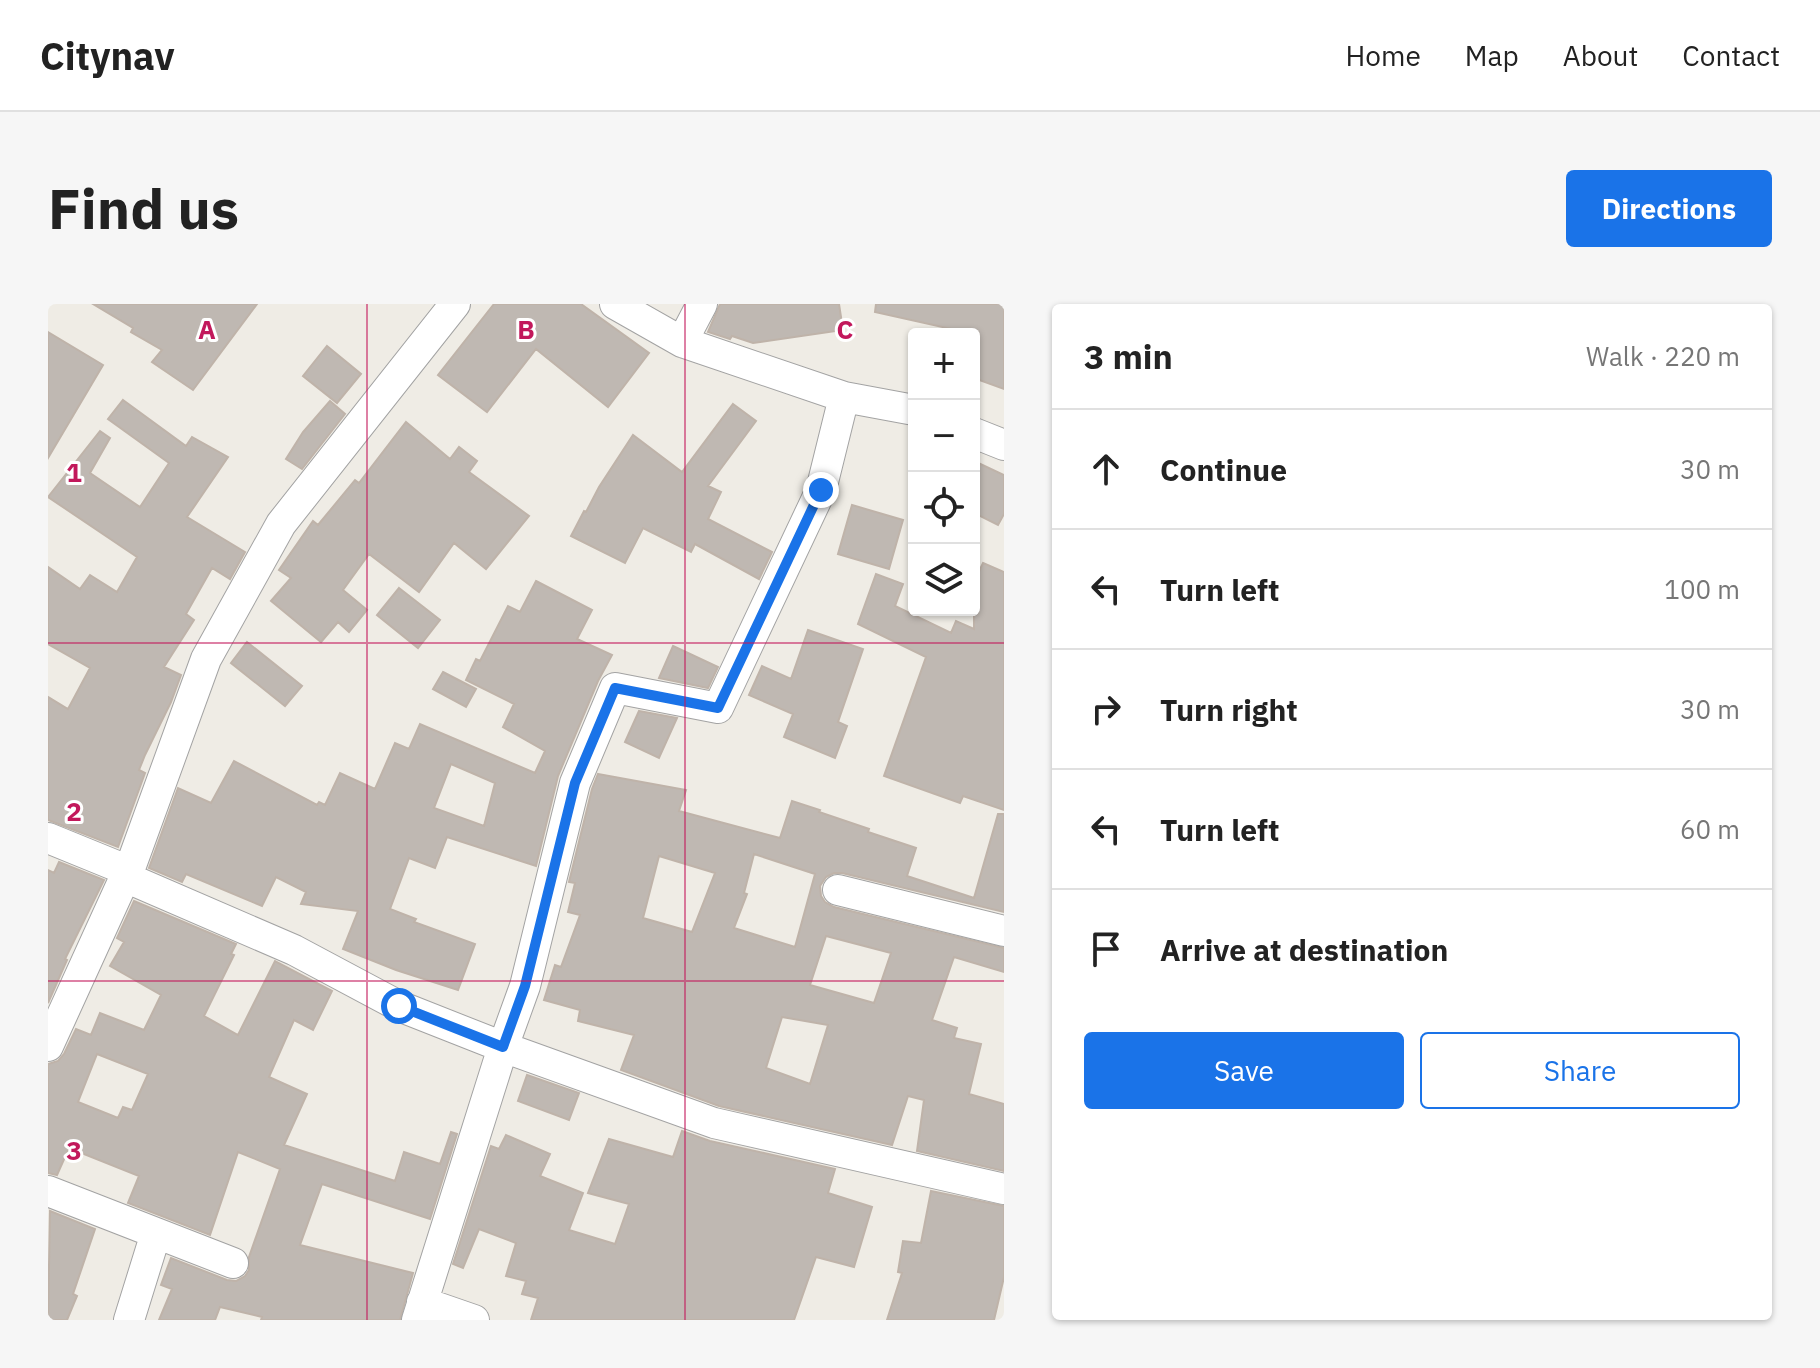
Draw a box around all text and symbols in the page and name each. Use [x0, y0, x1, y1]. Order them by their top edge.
text: Citynav [40, 31, 175, 80]
text: Home [1345, 37, 1421, 74]
text: Map [1465, 37, 1519, 74]
text: About [1563, 37, 1638, 74]
text: Contact [1682, 37, 1780, 74]
button: Directions [1566, 170, 1772, 247]
text: Find us [48, 172, 239, 244]
text: A [198, 312, 216, 346]
text: B [517, 312, 535, 346]
text: C [837, 312, 854, 346]
map controls [908, 328, 980, 616]
button: + [908, 328, 980, 400]
text: 3 min [1084, 334, 1173, 378]
text: Walk · 220 m [1586, 339, 1740, 373]
button: − [908, 400, 980, 472]
icon: ahead [1084, 447, 1128, 491]
text: Continue [1160, 450, 1287, 489]
text: 30 m [1680, 452, 1740, 486]
text: 1 [66, 455, 82, 489]
route end [803, 472, 839, 508]
button: locate [908, 472, 980, 544]
button: layers [908, 544, 980, 616]
icon: left [1084, 567, 1128, 611]
text: Turn left [1160, 570, 1279, 609]
text: 100 m [1664, 572, 1740, 606]
icon: right [1084, 687, 1128, 731]
text: Turn right [1160, 690, 1298, 729]
text: 30 m [1680, 692, 1740, 726]
text: 2 [66, 794, 82, 828]
icon: left [1084, 807, 1128, 851]
text: Turn left [1160, 810, 1279, 849]
text: 60 m [1680, 812, 1740, 846]
icon: arrive [1084, 927, 1128, 971]
text: Arrive at destination [1160, 930, 1448, 969]
route start [381, 988, 417, 1024]
button: Save [1084, 1032, 1404, 1109]
button: Share [1420, 1032, 1740, 1109]
text: 3 [66, 1133, 82, 1167]

